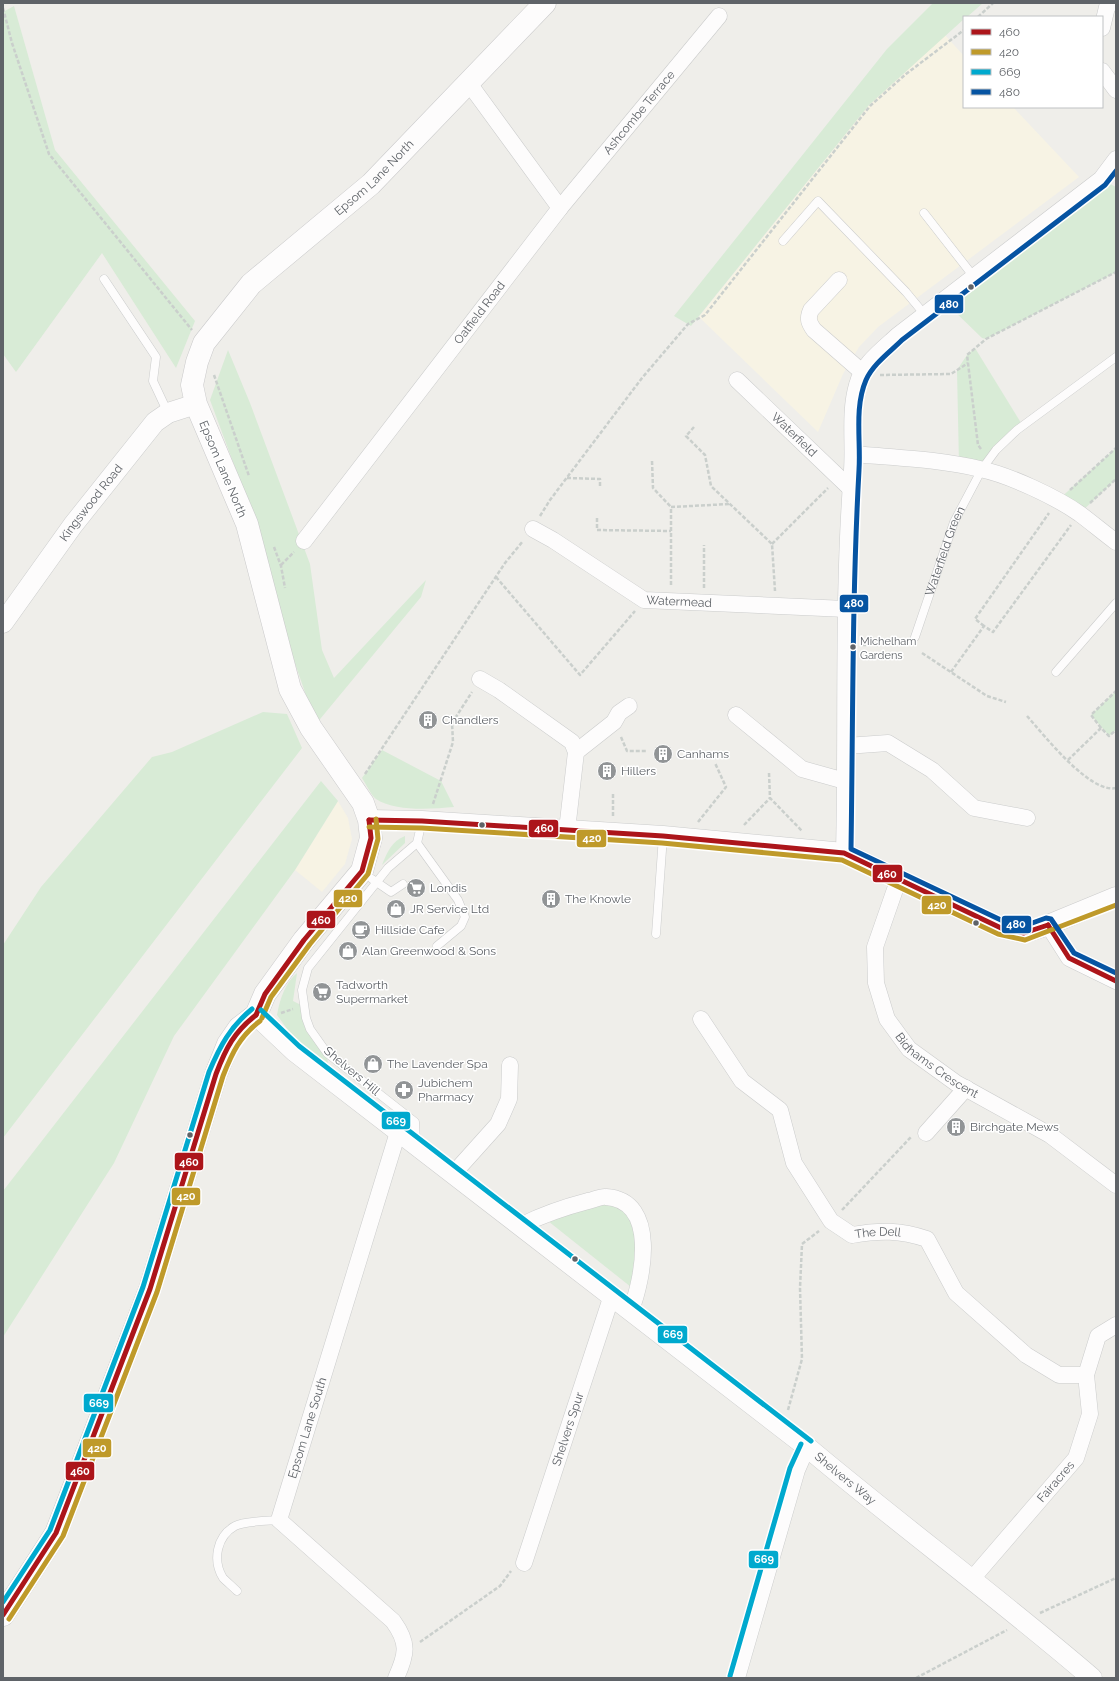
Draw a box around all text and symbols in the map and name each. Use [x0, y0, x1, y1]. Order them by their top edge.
legend [963, 16, 1103, 108]
text: 460 [999, 25, 1020, 39]
text: 420 [999, 45, 1019, 59]
text: 669 [999, 65, 1021, 79]
street label: Ashcombe Terrace [600, 68, 678, 157]
text: 480 [999, 85, 1020, 99]
street label: Epsom Lane North [332, 137, 417, 218]
street label: Oatfield Road [451, 279, 508, 347]
unlabelled marker [966, 282, 976, 292]
line badge: 480 [934, 294, 964, 314]
text: 480 [939, 298, 959, 311]
street label: Waterfield [768, 410, 820, 460]
street label: Epsom Lane North [196, 418, 250, 520]
street label: Kingswood Road [57, 462, 125, 544]
street label: Waterfield Green [922, 504, 968, 598]
street label: Watermead [646, 593, 712, 610]
line badge: 480 [839, 594, 869, 613]
text: 480 [844, 597, 864, 610]
place label: Michelham Gardens [860, 635, 916, 662]
marker: Michelham Gardens [848, 642, 858, 652]
building icon: Chandlers [417, 709, 439, 731]
place label: Chandlers [442, 713, 499, 727]
building icon: Canhams [652, 743, 674, 765]
place label: Canhams [677, 747, 729, 761]
building icon: Hillers [596, 760, 618, 782]
place label: Hillers [621, 764, 656, 778]
line badge: 460 [528, 819, 559, 838]
unlabelled marker [477, 820, 487, 830]
text: 460 [534, 822, 554, 835]
line badge: 420 [576, 829, 607, 848]
text: 420 [582, 832, 602, 845]
line badge: 460 [872, 864, 903, 883]
text: 460 [877, 868, 897, 881]
supermarket icon: Londis [405, 877, 427, 899]
place label: Londis [430, 881, 467, 895]
building icon: The Knowle [540, 888, 562, 910]
line badge: 420 [333, 889, 363, 908]
text: 420 [338, 892, 358, 905]
place label: The Knowle [565, 892, 631, 906]
line badge: 420 [921, 895, 952, 915]
shop icon: JR Service Ltd [385, 898, 407, 920]
text: 420 [927, 899, 947, 912]
place label: JR Service Ltd [410, 902, 489, 916]
line badge: 460 [306, 910, 336, 929]
text: 460 [311, 914, 331, 927]
line badge: 480 [1001, 915, 1032, 934]
unlabelled marker [971, 918, 981, 928]
text: 480 [1006, 918, 1026, 931]
cafe icon: Hillside Cafe [350, 919, 372, 941]
place label: Hillside Cafe [375, 923, 445, 937]
shop icon: Alan Greenwood & Sons [337, 940, 359, 962]
place label: Alan Greenwood & Sons [362, 944, 496, 958]
place label: Tadworth Supermarket [336, 978, 408, 1006]
supermarket icon: Tadworth Supermarket [311, 981, 333, 1003]
street label: Bidhams Crescent [892, 1030, 981, 1101]
street label: Shelvers Hill [321, 1044, 383, 1099]
shop icon: The Lavender Spa [362, 1053, 384, 1075]
place label: The Lavender Spa [387, 1057, 488, 1071]
place label: Jubichem Pharmacy [418, 1076, 474, 1104]
pharmacy icon: Jubichem Pharmacy [393, 1079, 415, 1101]
line badge: 669 [381, 1111, 411, 1130]
text: 669 [386, 1115, 406, 1128]
building icon: Birchgate Mews [945, 1116, 967, 1138]
place label: Birchgate Mews [970, 1120, 1059, 1134]
unlabelled marker [185, 1130, 195, 1140]
line badge: 460 [174, 1152, 204, 1171]
text: 460 [179, 1156, 199, 1169]
line badge: 420 [171, 1187, 201, 1206]
text: 420 [176, 1190, 196, 1203]
street label: The Dell [854, 1225, 903, 1241]
unlabelled marker [570, 1254, 580, 1264]
line badge: 669 [657, 1325, 688, 1344]
text: 669 [663, 1328, 683, 1341]
street label: Epsom Lane South [285, 1376, 329, 1480]
street label: Shelvers Spur [549, 1390, 587, 1468]
line badge: 669 [83, 1393, 114, 1413]
text: 669 [89, 1397, 109, 1410]
line badge: 420 [82, 1438, 112, 1458]
text: 420 [87, 1442, 107, 1455]
street label: Shelvers Way [812, 1449, 879, 1508]
street label: Fairacres [1034, 1458, 1077, 1505]
line badge: 460 [65, 1461, 95, 1481]
text: 460 [70, 1465, 90, 1478]
line badge: 669 [748, 1550, 779, 1569]
text: 669 [754, 1553, 774, 1566]

